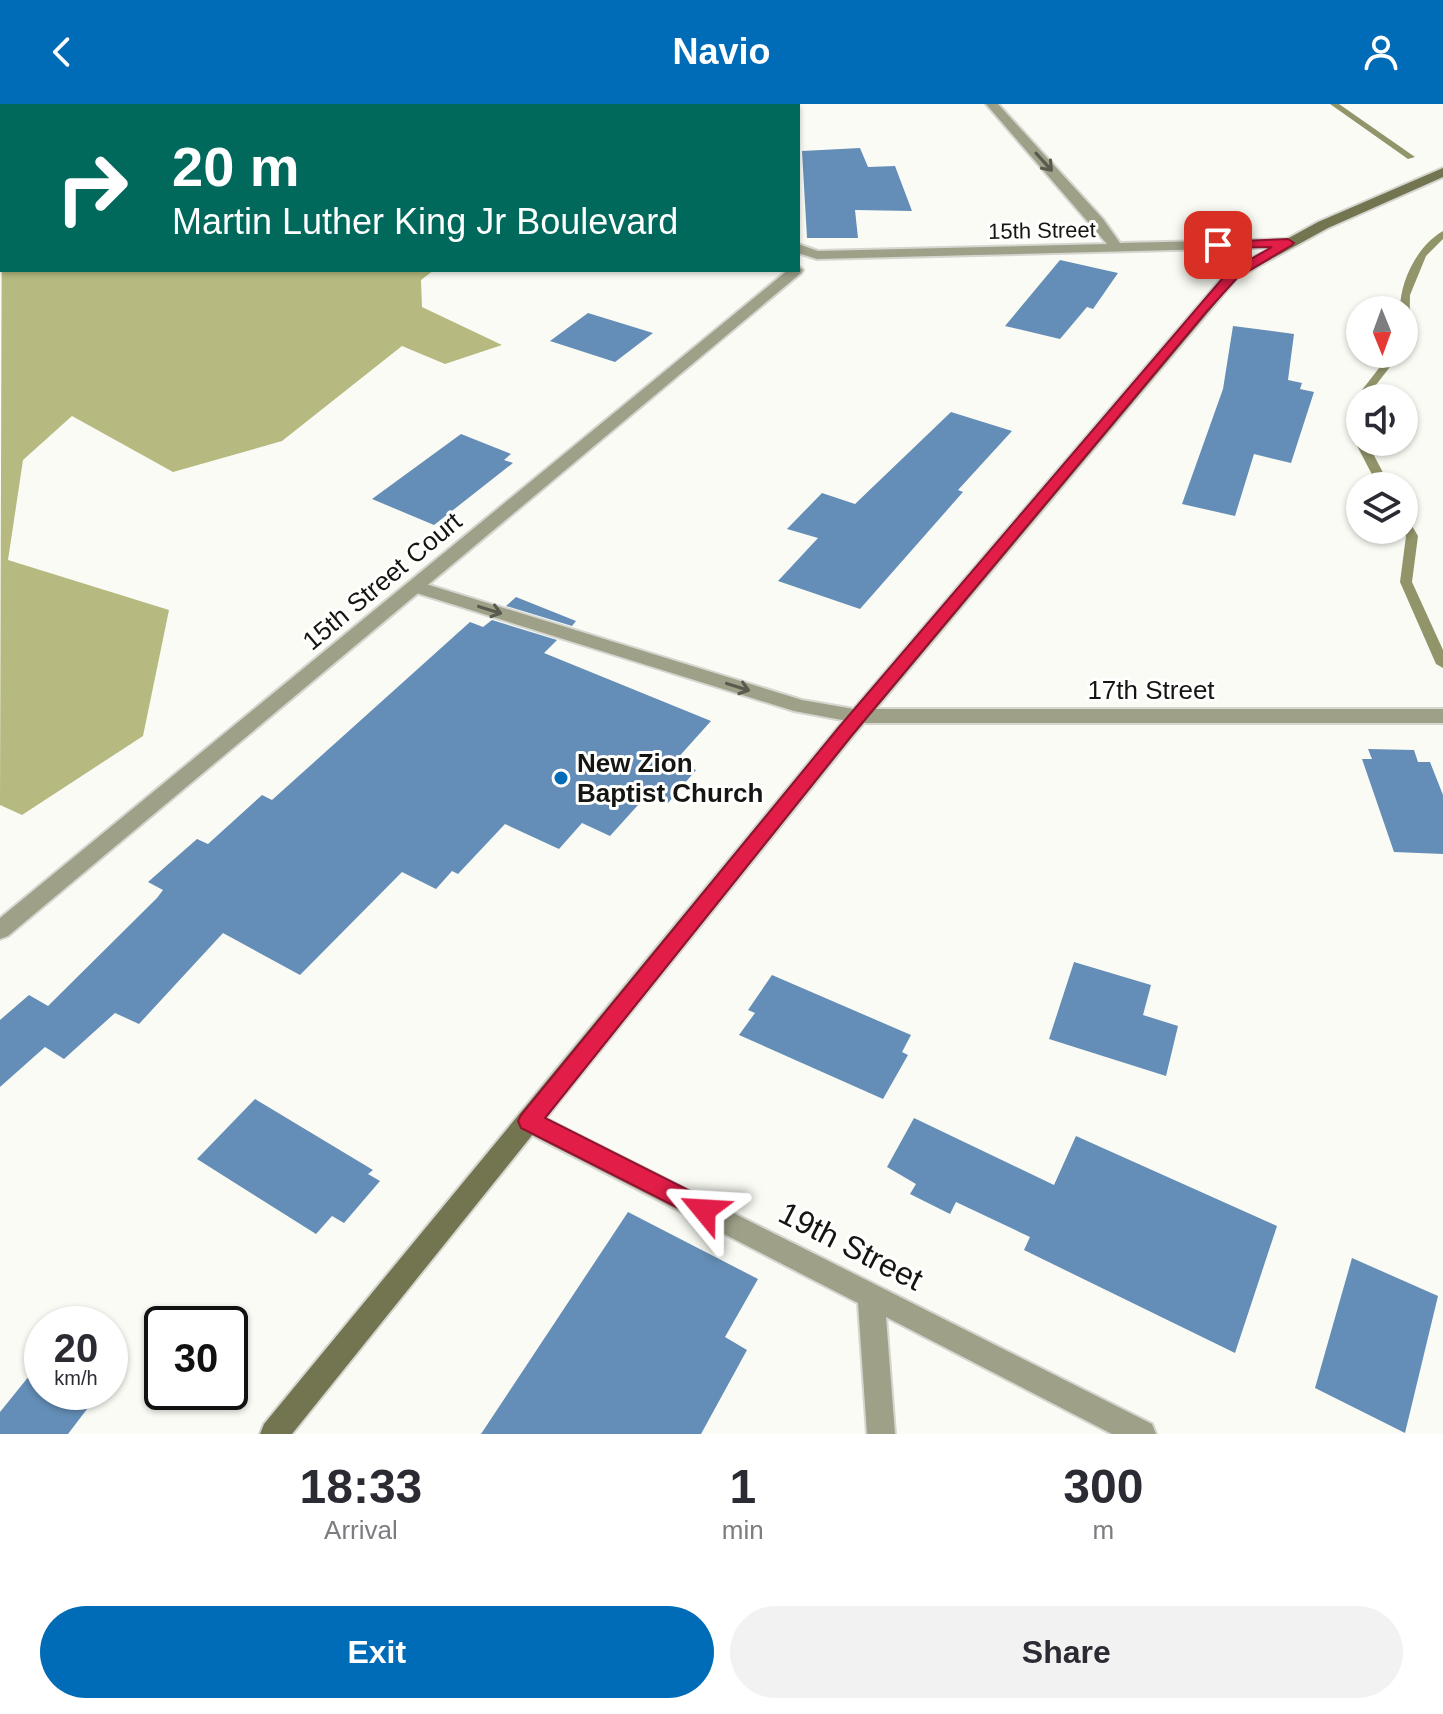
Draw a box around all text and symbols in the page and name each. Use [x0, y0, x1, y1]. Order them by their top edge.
icon: back [40, 30, 84, 74]
icon: person [1359, 30, 1403, 74]
text: Navio [672, 31, 771, 72]
text: 20 m [172, 135, 300, 198]
icon: right [40, 136, 144, 240]
one-way arrow [1034, 151, 1053, 172]
text: Martin Luther King Jr Boulevard [172, 201, 678, 242]
pin [1184, 211, 1252, 279]
street label: 15th Street [988, 217, 1096, 244]
icon: arrive [1196, 223, 1240, 267]
north arrow [1346, 296, 1418, 368]
map controls [1346, 296, 1418, 544]
button: sound [1346, 384, 1418, 456]
button: layers [1346, 472, 1418, 544]
street label: 15th Street Court [297, 505, 468, 656]
one-way arrow [477, 604, 502, 618]
street label: 17th Street [1087, 675, 1215, 705]
one-way arrow [725, 680, 751, 695]
place label: New Zion Baptist Church [577, 748, 763, 808]
marker: New Zion Baptist Church [552, 769, 570, 787]
position arrow [662, 1168, 746, 1252]
street label: 19th Street [773, 1194, 929, 1298]
speed limit sign: 30 [144, 1306, 248, 1410]
text: 20 [54, 1326, 98, 1370]
text: km/h [54, 1367, 98, 1389]
text: 18:33 [300, 1460, 422, 1513]
text: 1 [729, 1460, 756, 1513]
text: 300 [1063, 1460, 1143, 1513]
text: Arrival [324, 1515, 398, 1545]
text: min [722, 1515, 764, 1545]
text: m [1093, 1515, 1114, 1545]
button: Exit [40, 1606, 714, 1698]
button: Share [730, 1606, 1403, 1698]

